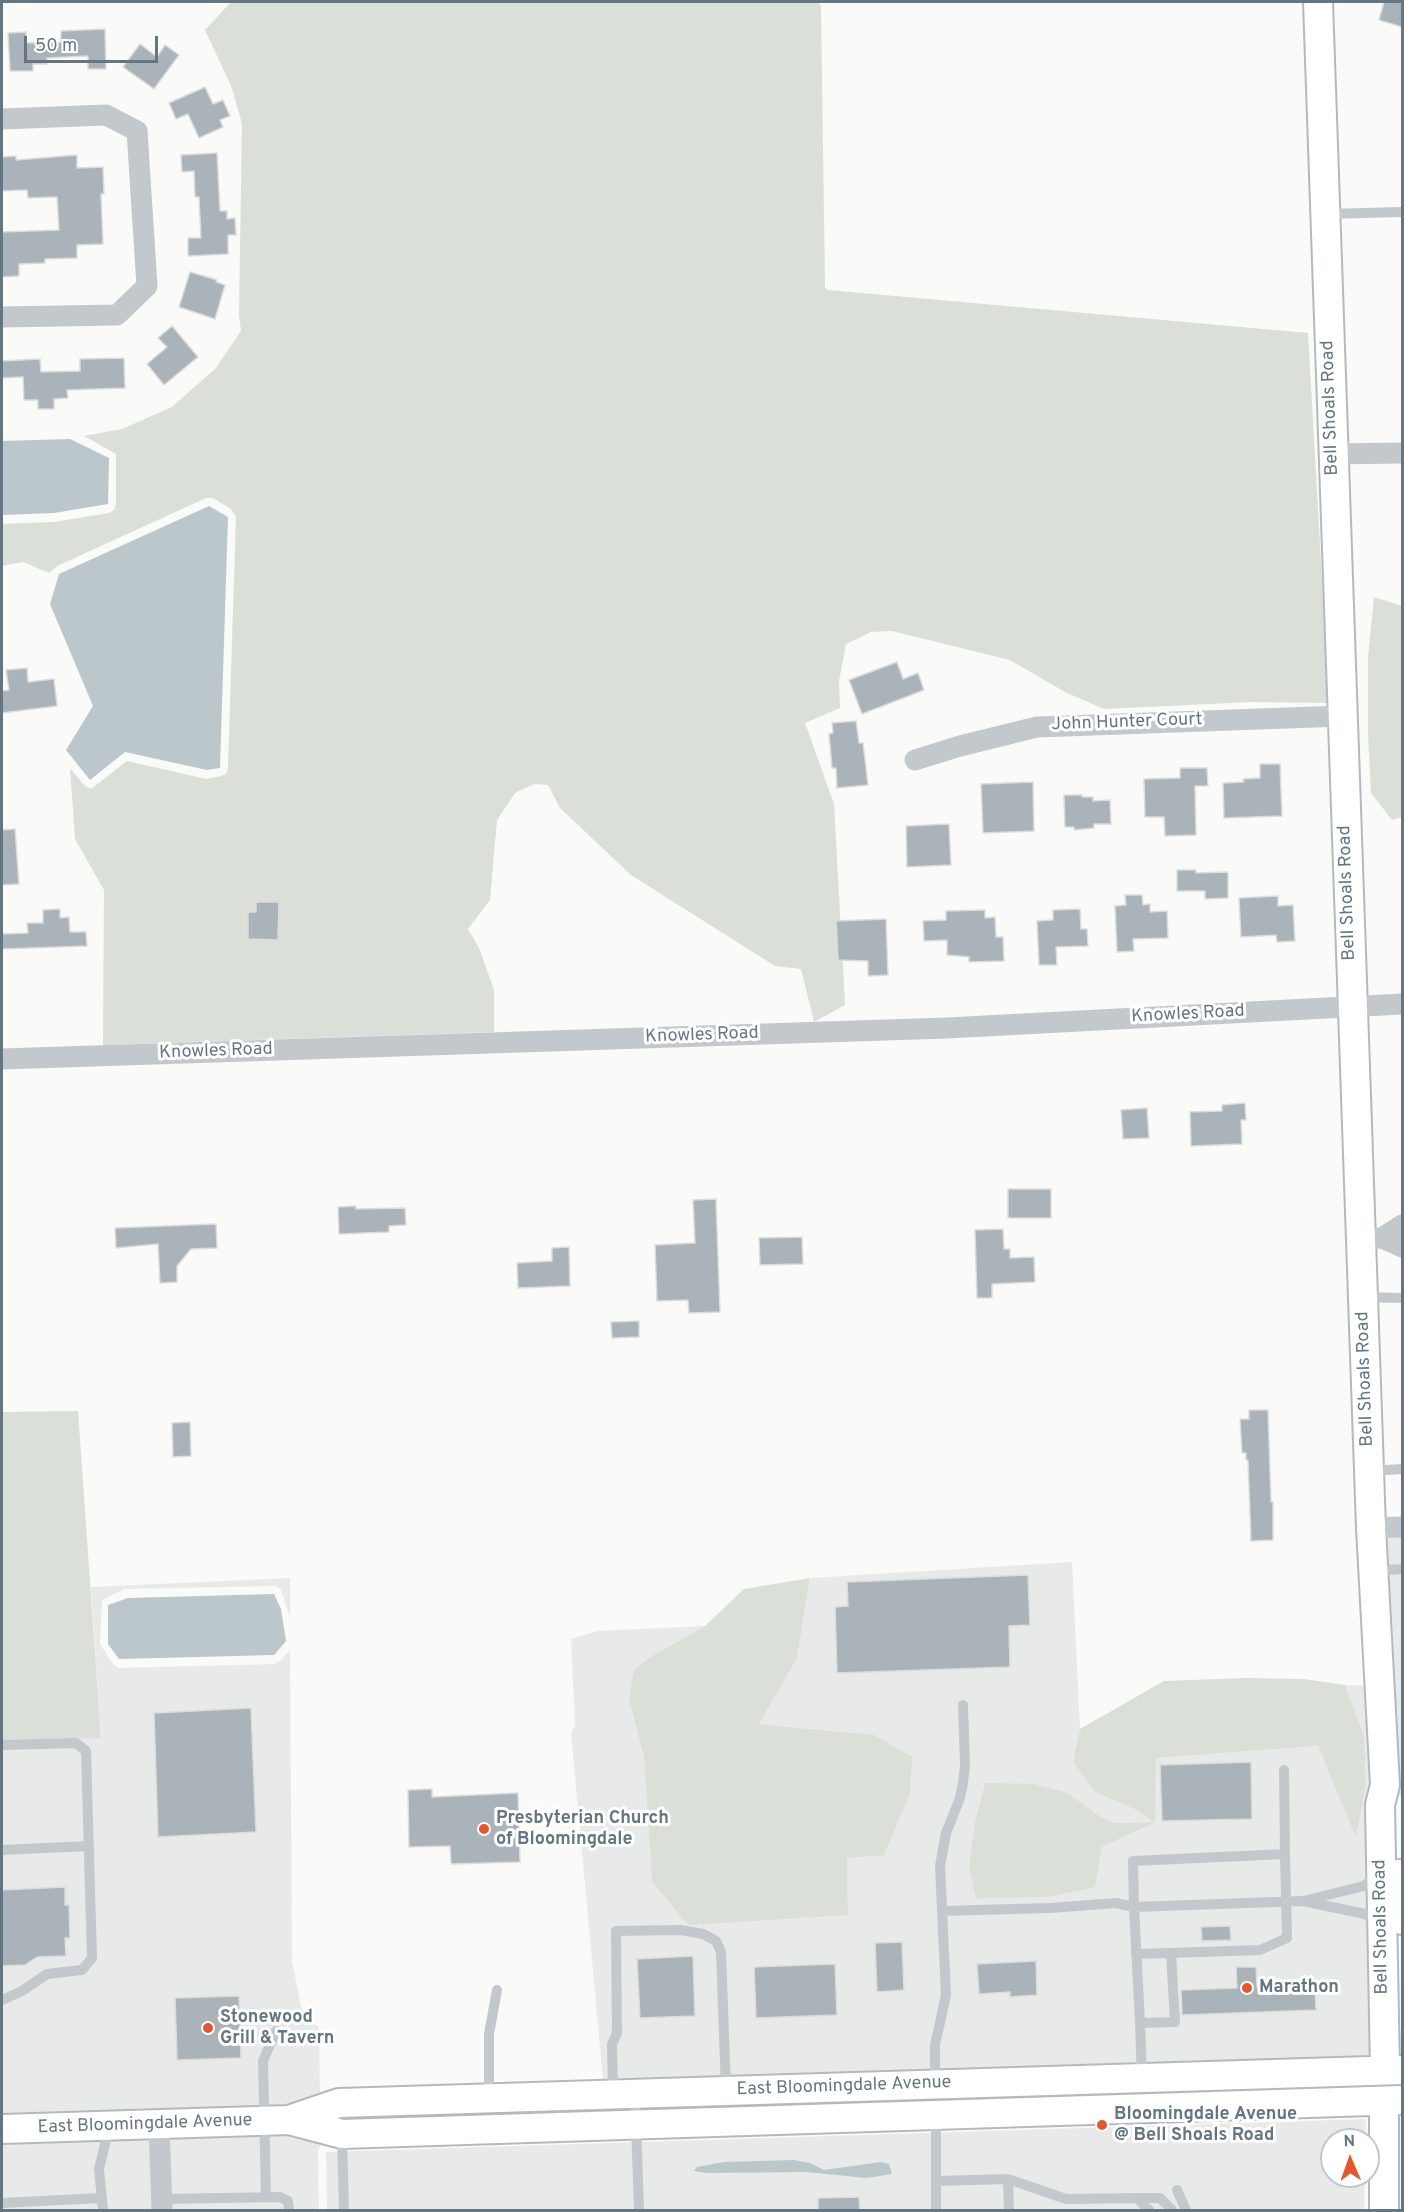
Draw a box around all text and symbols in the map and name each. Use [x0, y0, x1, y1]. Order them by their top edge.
scale bar [27, 24, 160, 62]
text: 50 m [35, 35, 77, 58]
street label: Bell Shoals Road [1318, 340, 1344, 476]
street label: John Hunter Court [1051, 710, 1203, 736]
street label: Bell Shoals Road [1335, 825, 1361, 961]
street label: Knowles Road [1131, 1001, 1245, 1029]
street label: Knowles Road [645, 1023, 759, 1049]
street label: Knowles Road [159, 1039, 273, 1065]
street label: Bell Shoals Road [1353, 1311, 1379, 1447]
place label: Presbyterian Church of Bloomingdale [496, 1808, 669, 1850]
marker: Presbyterian Church of Bloomingdale [477, 1822, 491, 1836]
street label: Bell Shoals Road [1370, 1859, 1394, 1995]
place label: Marathon [1259, 1977, 1339, 1999]
marker: Marathon [1240, 1981, 1254, 1995]
place label: Stonewood Grill & Tavern [220, 2007, 334, 2050]
marker: Stonewood Grill & Tavern [201, 2021, 215, 2035]
street label: East Bloomingdale Avenue [736, 2072, 952, 2102]
place label: Bloomingdale Avenue @ Bell Shoals Road [1114, 2104, 1297, 2146]
street label: East Bloomingdale Avenue [37, 2110, 253, 2140]
marker: Bloomingdale Avenue @ Bell Shoals Road [1095, 2118, 1109, 2132]
north arrow [1320, 2128, 1380, 2188]
text: N [1343, 2132, 1356, 2152]

